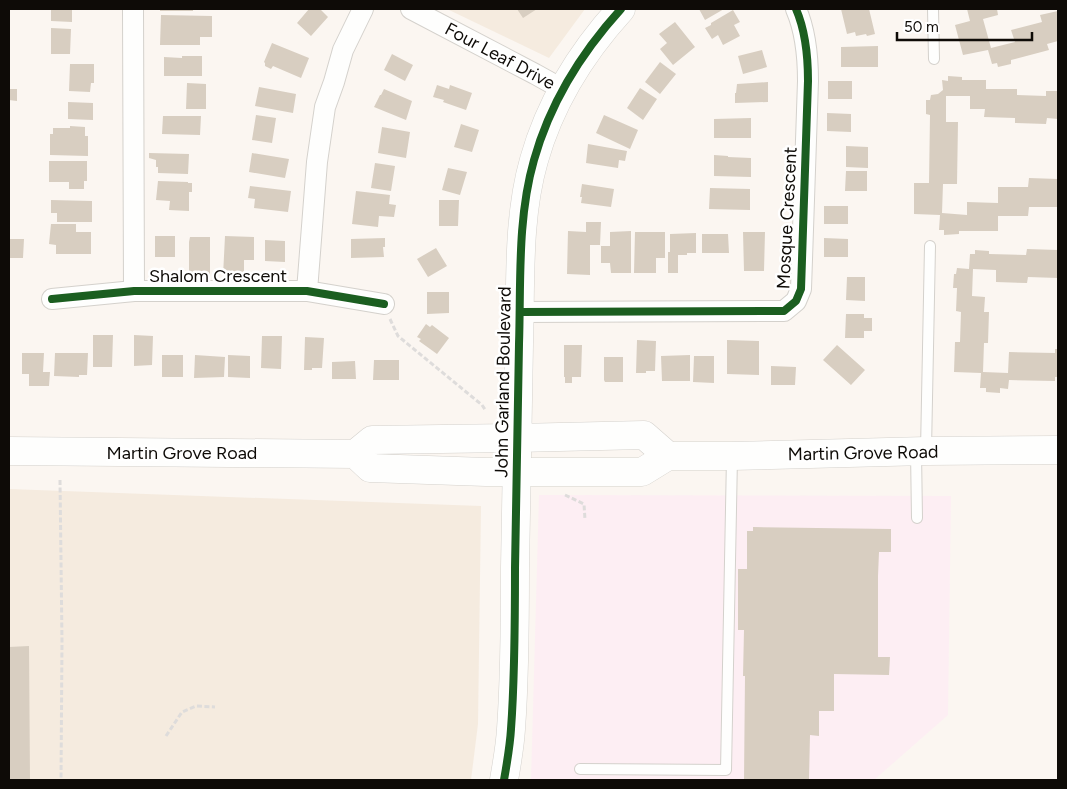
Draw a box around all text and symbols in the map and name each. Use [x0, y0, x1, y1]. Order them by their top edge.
scale bar [897, 10, 1032, 42]
street label: Four Leaf Drive [441, 18, 559, 94]
text: 50 m [904, 18, 939, 36]
street label: Mosque Crescent [772, 146, 802, 290]
street label: Shalom Crescent [149, 265, 287, 287]
street label: John Garland Boulevard [490, 286, 516, 478]
street label: Martin Grove Road [787, 441, 939, 465]
street label: Martin Grove Road [107, 442, 257, 464]

